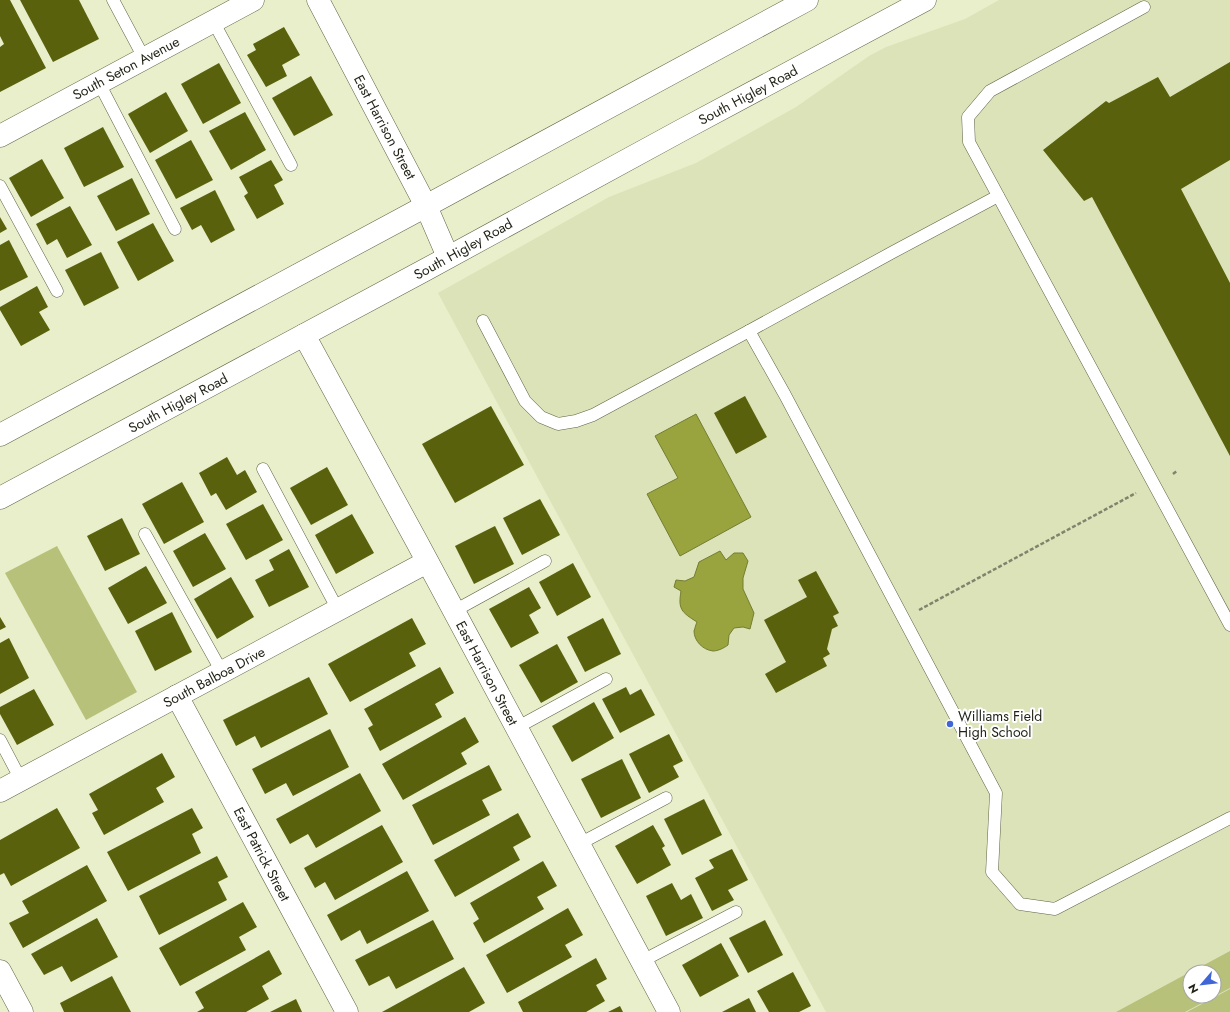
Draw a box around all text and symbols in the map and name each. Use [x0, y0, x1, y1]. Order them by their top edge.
street label: South Seton Avenue [69, 31, 183, 105]
street label: South Higley Road [695, 60, 801, 130]
street label: East Harrison Street [349, 71, 421, 183]
street label: South Higley Road [410, 214, 516, 284]
street label: South Higley Road [125, 368, 231, 438]
street label: East Harrison Street [451, 617, 523, 729]
street label: South Balboa Drive [159, 642, 269, 712]
place label: Williams Field High School [958, 706, 1042, 742]
marker: Williams Field High School [945, 719, 955, 729]
street label: East Patrick Street [229, 803, 296, 905]
north arrow [1182, 964, 1222, 1004]
text: N [1184, 981, 1202, 996]

